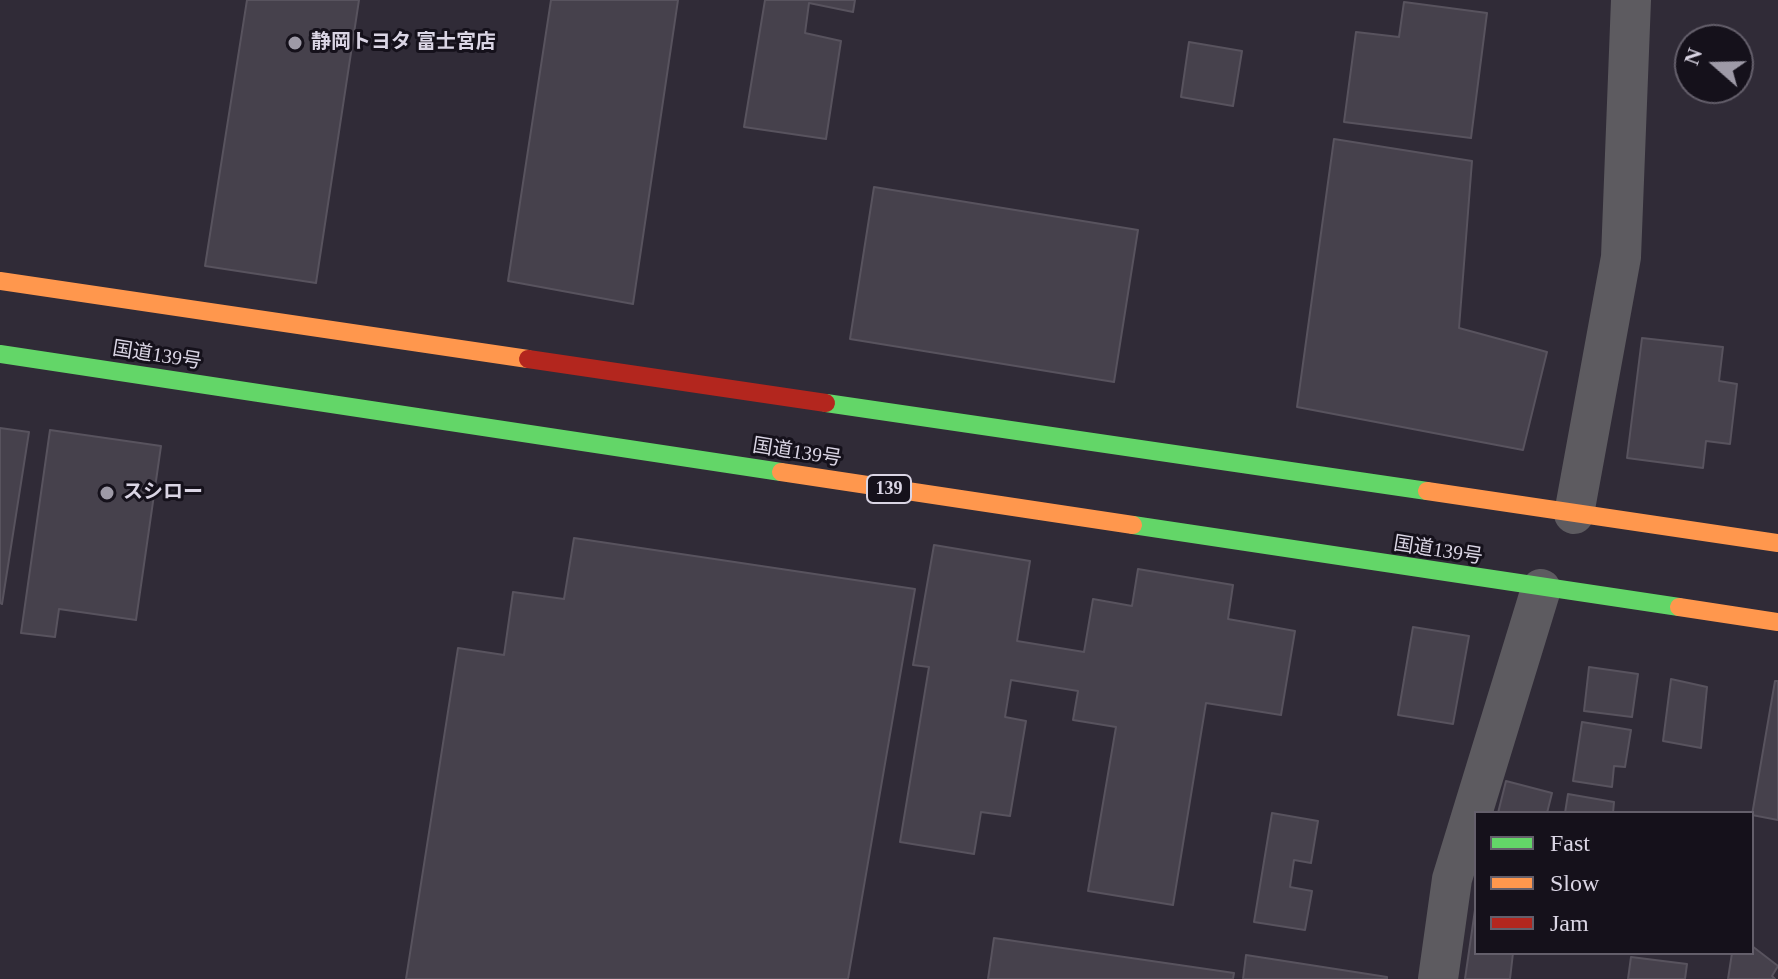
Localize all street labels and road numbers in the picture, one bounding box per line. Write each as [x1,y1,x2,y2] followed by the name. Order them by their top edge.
[111,337,203,375] street label: 国道139号
[751,434,843,472] street label: 国道139号
[867,475,911,503] road number: 139
[1392,532,1484,570] street label: 国道139号

